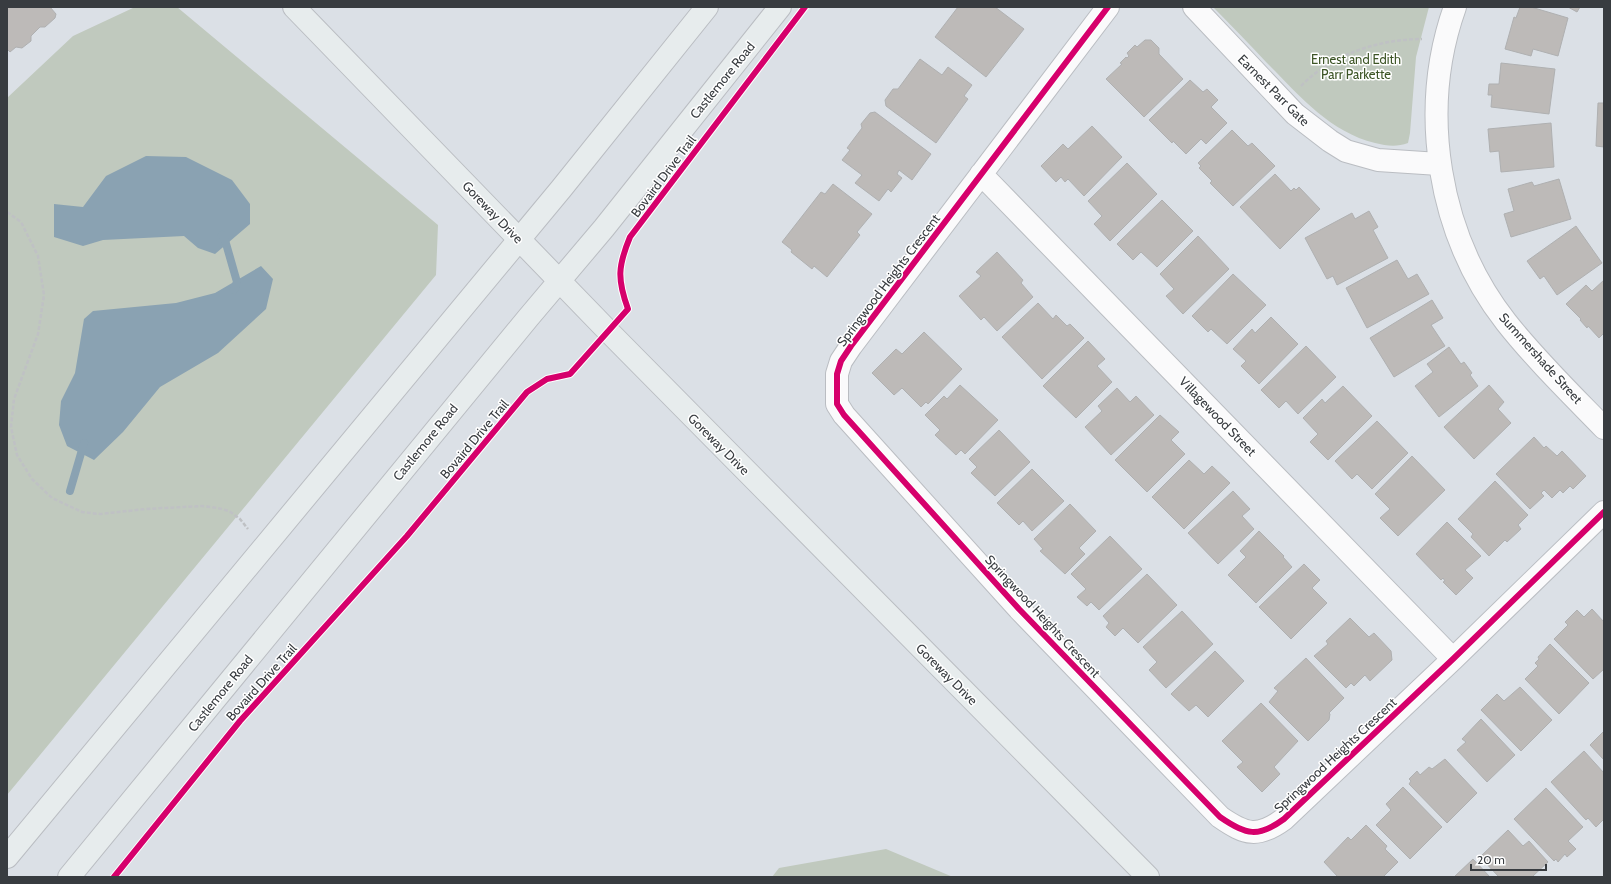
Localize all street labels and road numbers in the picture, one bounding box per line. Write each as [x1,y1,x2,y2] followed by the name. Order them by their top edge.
[686,38,758,122] street label: Castlemore Road
[1235,51,1313,129] street label: Earnest Parr Gate
[627,132,699,220] street label: Bovaird Drive Trail
[459,178,527,247] street label: Goreway Drive
[833,210,943,349] street label: Springwood Heights Crescent
[1496,309,1586,407] street label: Summershade Street
[1176,373,1260,459] street label: Villagewood Street
[436,396,512,482] street label: Bovaird Drive Trail
[389,400,461,484] street label: Castlemore Road
[685,410,753,478] street label: Goreway Drive
[982,551,1104,681] street label: Springwood Heights Crescent
[222,640,300,724] street label: Bovaird Drive Trail
[913,640,981,708] street label: Goreway Drive
[184,651,256,735] street label: Castlemore Road
[1270,694,1400,816] street label: Springwood Heights Crescent

